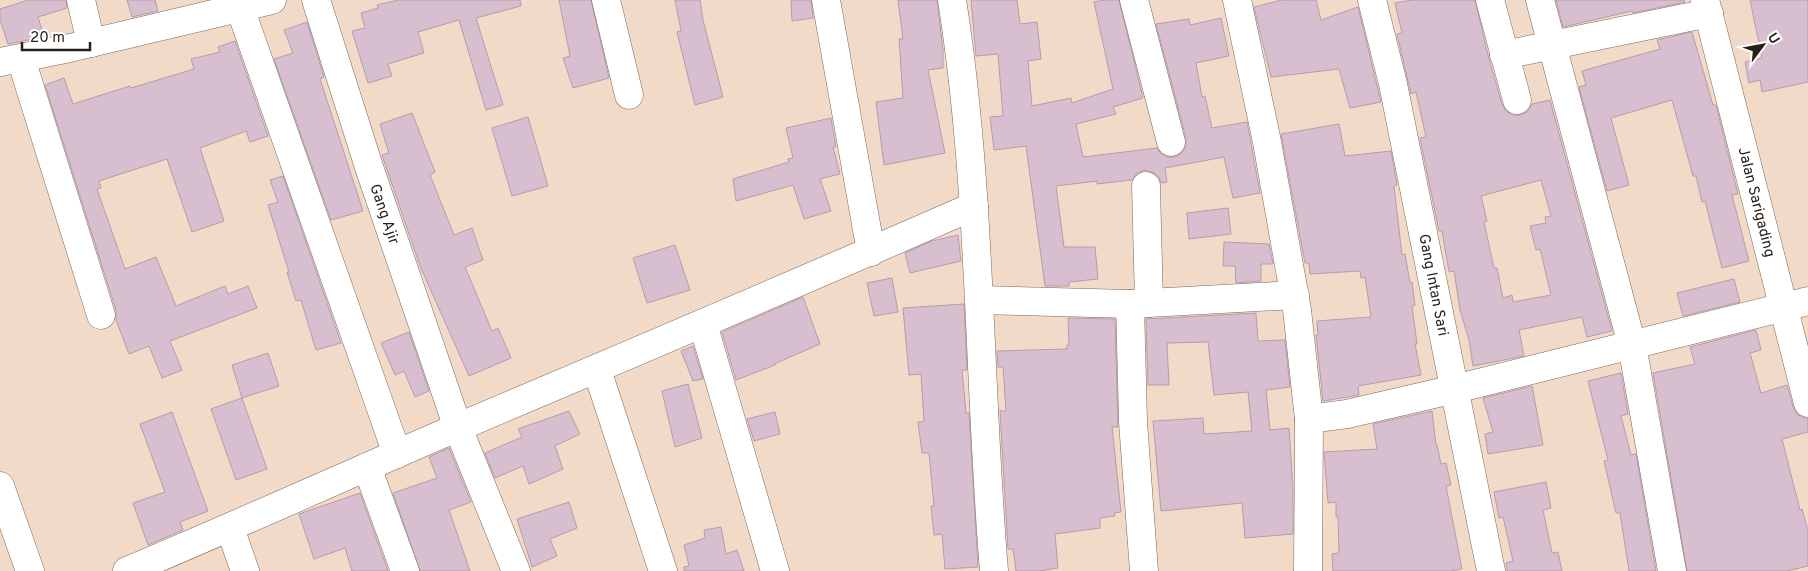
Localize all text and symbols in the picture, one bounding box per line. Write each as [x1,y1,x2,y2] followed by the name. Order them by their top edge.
[22,20,90,52] scale bar
[1738,20,1788,70] north arrow
[30,29,65,48] text: 20 m
[1763,30,1783,48] text: U
[1733,145,1778,259] street label: Jalan Sarigading
[364,182,403,247] street label: Gang Ajir
[1413,233,1452,338] street label: Gang Intan Sari

